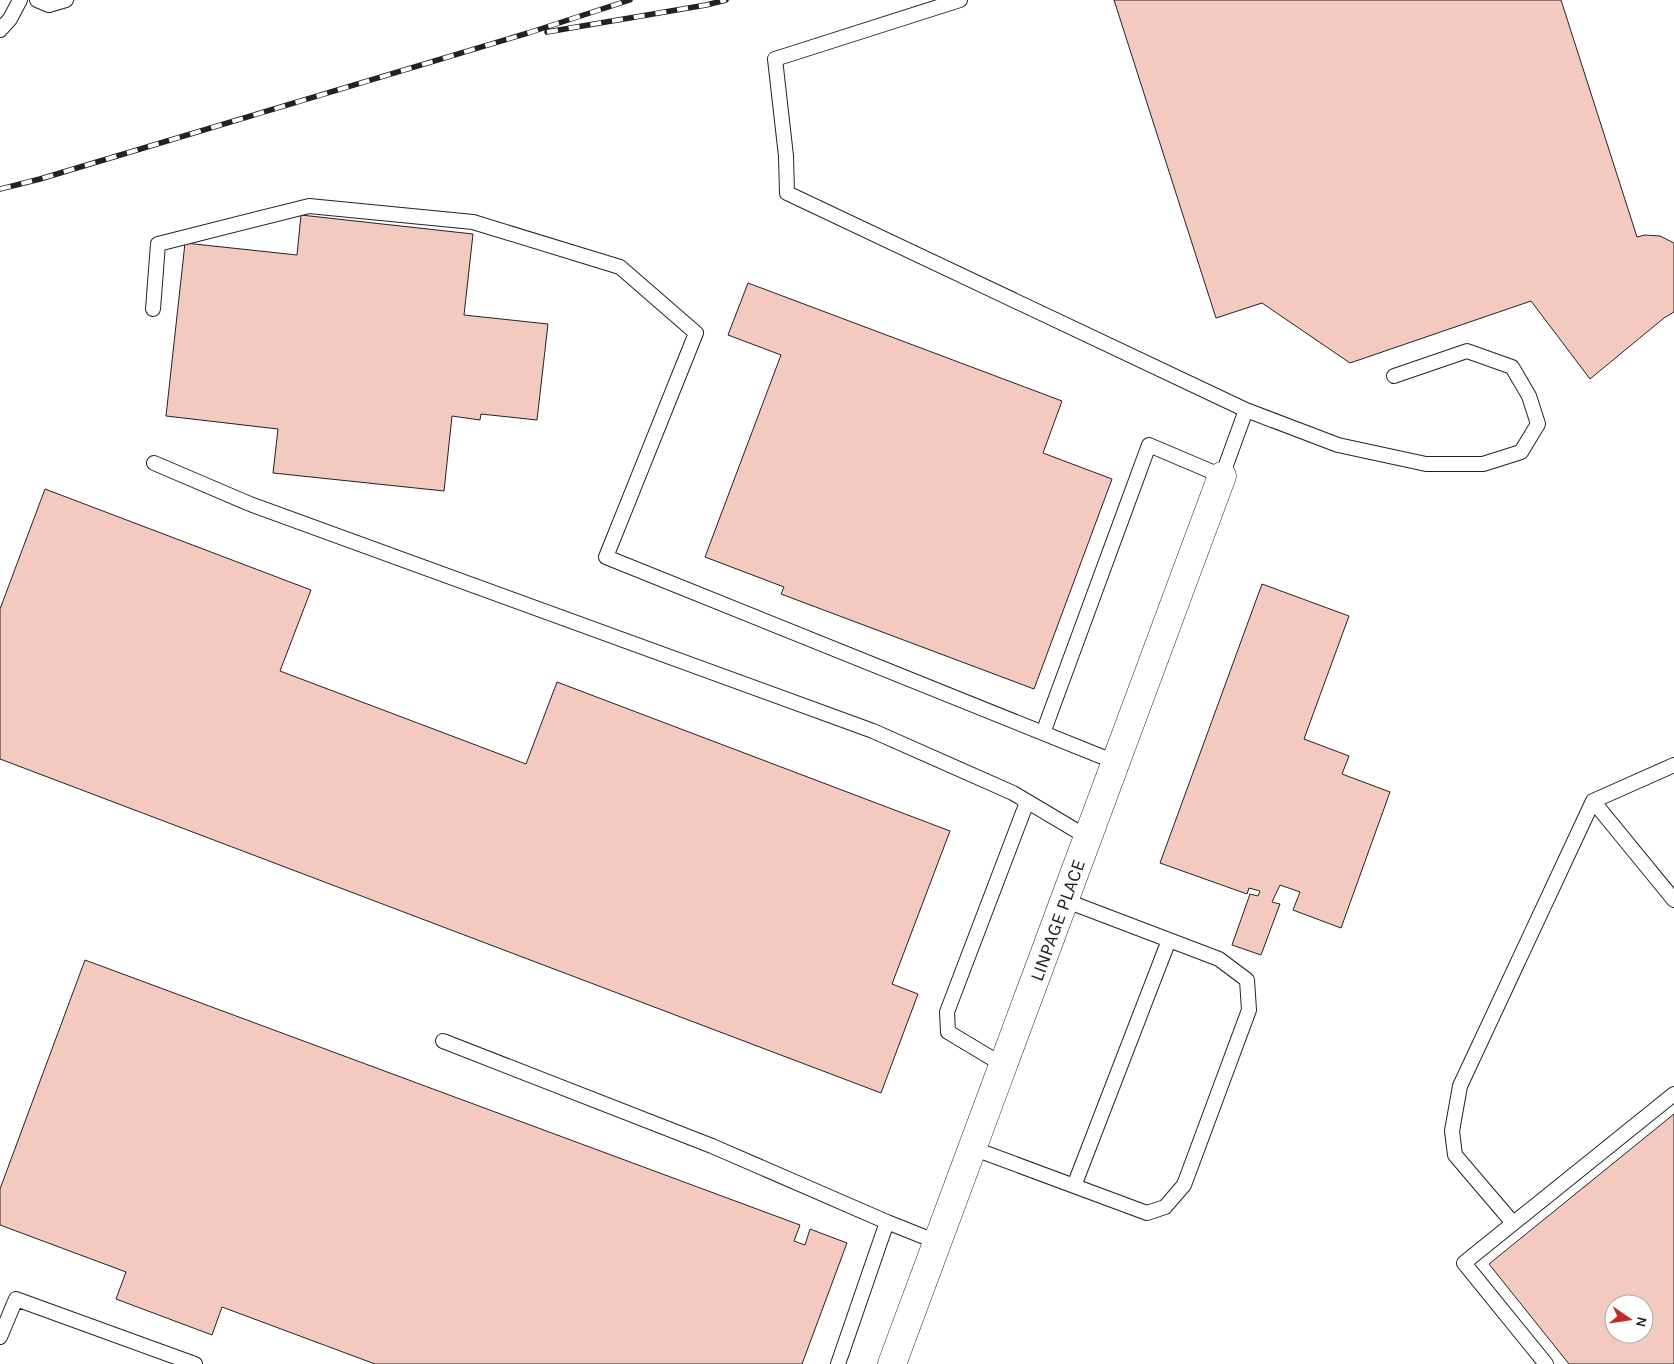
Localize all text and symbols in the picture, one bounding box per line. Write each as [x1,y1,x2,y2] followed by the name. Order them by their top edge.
[1026,856,1090,984] street label: LINPAGE PLACE
[1604,1294,1654,1344] north arrow
[1632,1315,1651,1329] text: N

